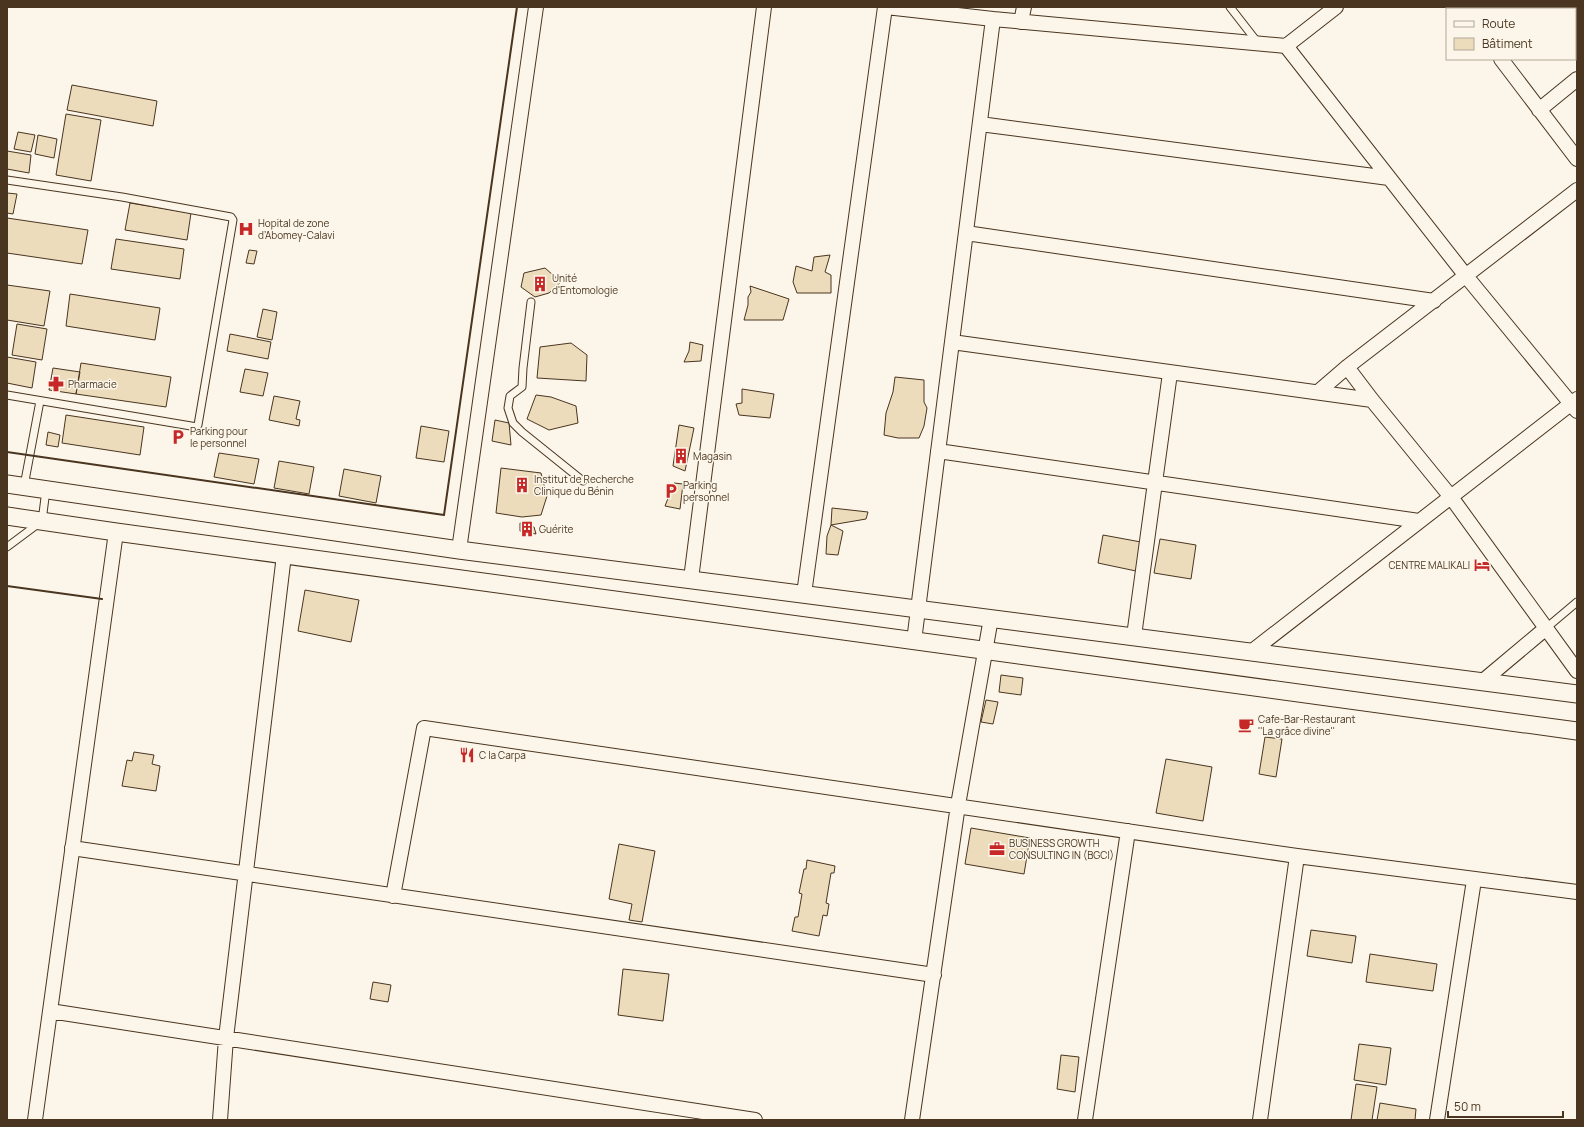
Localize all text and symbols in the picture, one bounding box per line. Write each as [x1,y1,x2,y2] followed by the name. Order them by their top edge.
[1446,8,1576,60] legend
[1482,15,1515,32] text: Route
[1482,35,1533,52] text: Bâtiment
[258,216,335,242] place label: Hopital de zone d’Abomey-Calavi
[237,220,255,238] hospital icon: Hopital de zone d’Abomey-Calavi
[552,271,618,297] place label: Unité d'Entomologie
[531,275,549,293] building icon: Unité d'Entomologie
[47,375,65,393] pharmacy icon: Pharmacie
[68,377,117,391] place label: Pharmacie
[190,424,248,450] place label: Parking pour le personnel
[169,428,187,446] parking icon: Parking pour le personnel
[672,447,690,465] building icon: Magasin
[693,449,732,463] place label: Magasin
[534,472,634,498] place label: Institut de Recherche Clinique du Bénin
[513,476,531,494] building icon: Institut de Recherche Clinique du Bénin
[683,478,729,504] place label: Parking personnel
[662,482,680,500] parking icon: Parking personnel
[518,520,536,538] building icon: Guérite
[539,522,574,536] place label: Guérite
[1473,556,1491,574] hotel icon: CENTRE MALIKALI
[1388,558,1470,572] place label: CENTRE MALIKALI
[1258,712,1355,738] place label: Cafe-Bar-Restaurant ''La grâce divine''
[1237,716,1255,734] cafe icon: Cafe-Bar-Restaurant ''La grâce divine''
[458,746,476,764] restaurant icon: C la Carpa
[479,748,526,762] place label: C la Carpa
[1009,836,1114,862] place label: BUSINESS GROWTH CONSULTING IN (BGCI)
[988,840,1006,858] office icon: BUSINESS GROWTH CONSULTING IN (BGCI)
[1448,1093,1563,1119] scale bar
[1454,1098,1481,1115] text: 50 m

